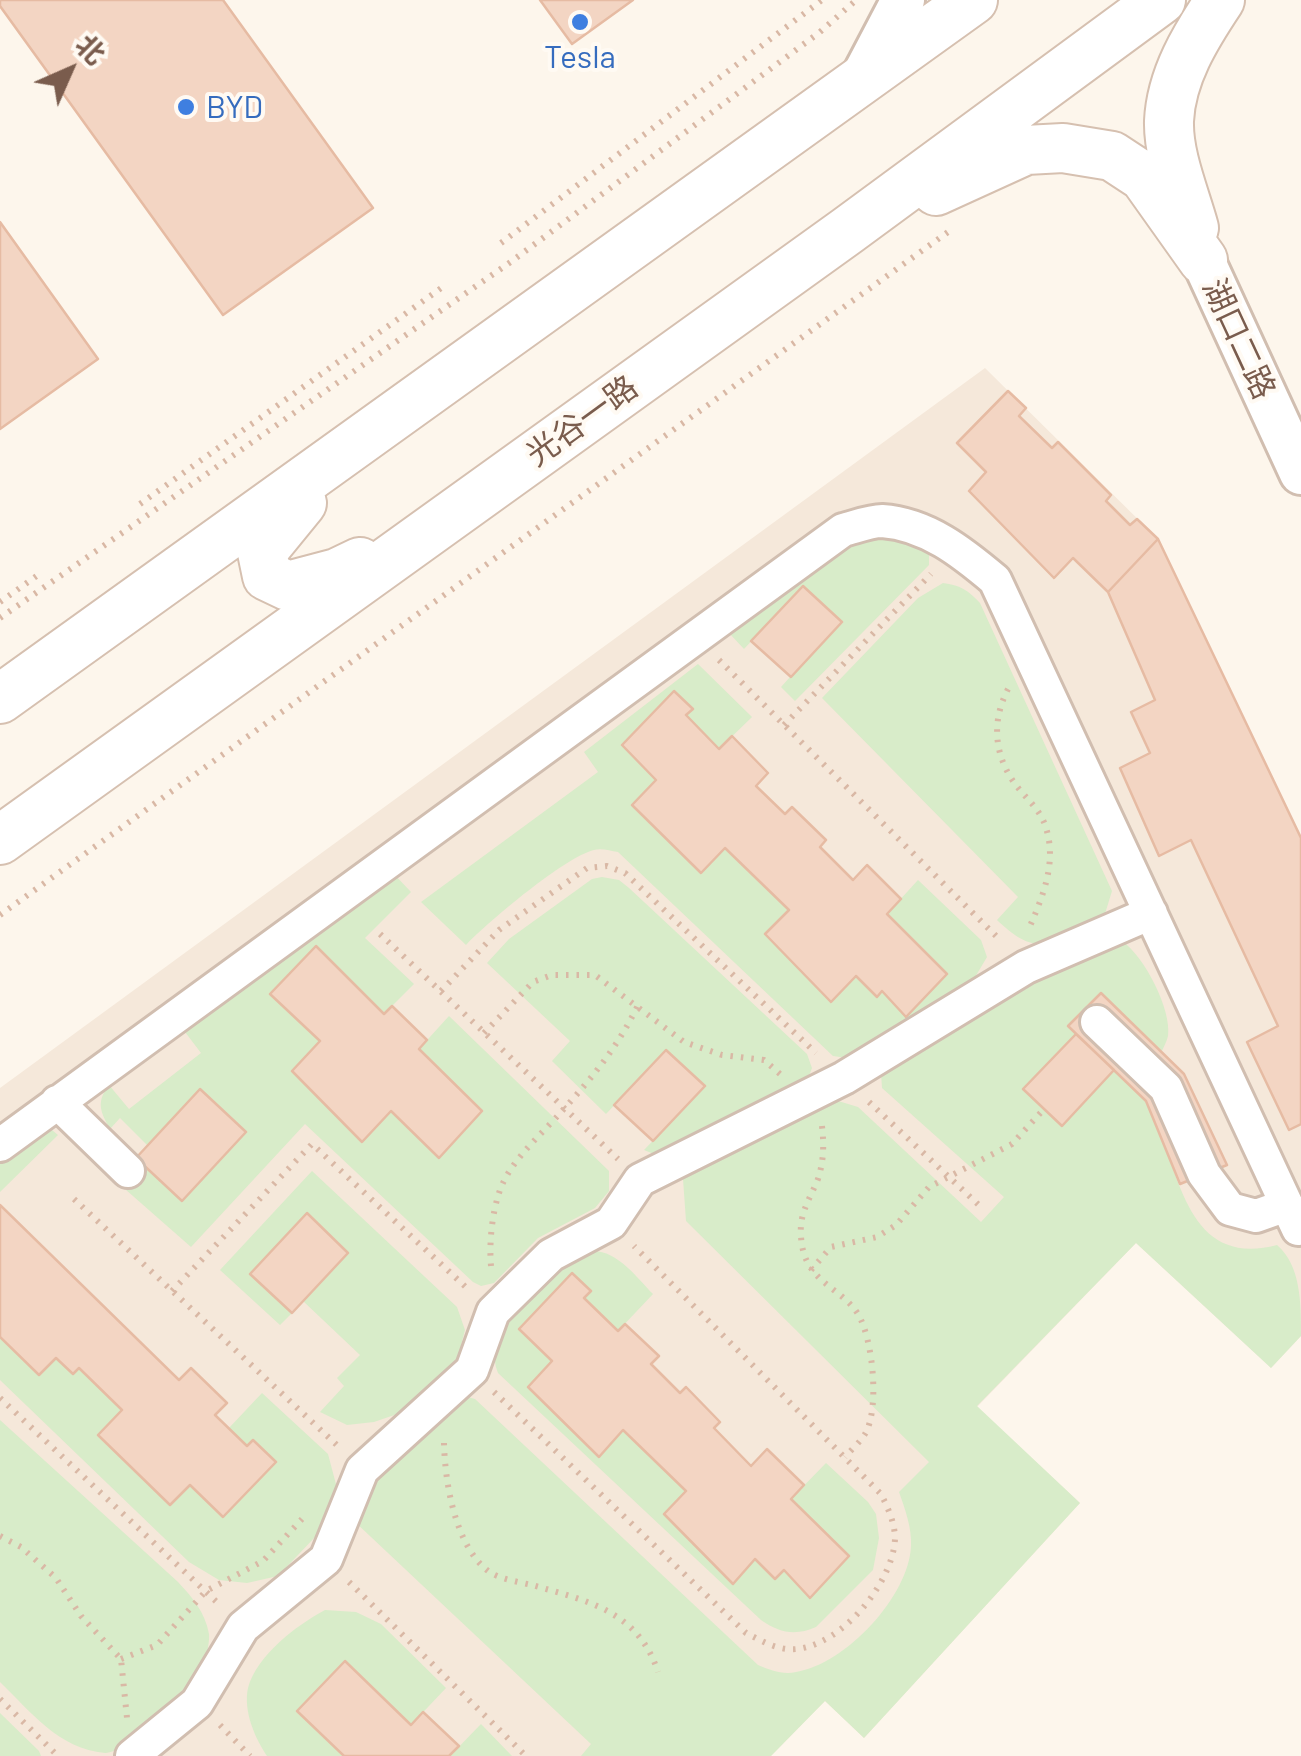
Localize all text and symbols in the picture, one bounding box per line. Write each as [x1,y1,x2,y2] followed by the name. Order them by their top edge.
[569,11,591,33] marker: Tesla
[20,20,120,120] north arrow
[69,27,113,71] text: 北
[544,38,616,76] place label: Tesla
[206,88,263,126] place label: BYD
[175,96,197,118] marker: BYD
[1195,273,1283,405] street label: 湖口二路
[519,368,645,474] street label: 光谷一路

